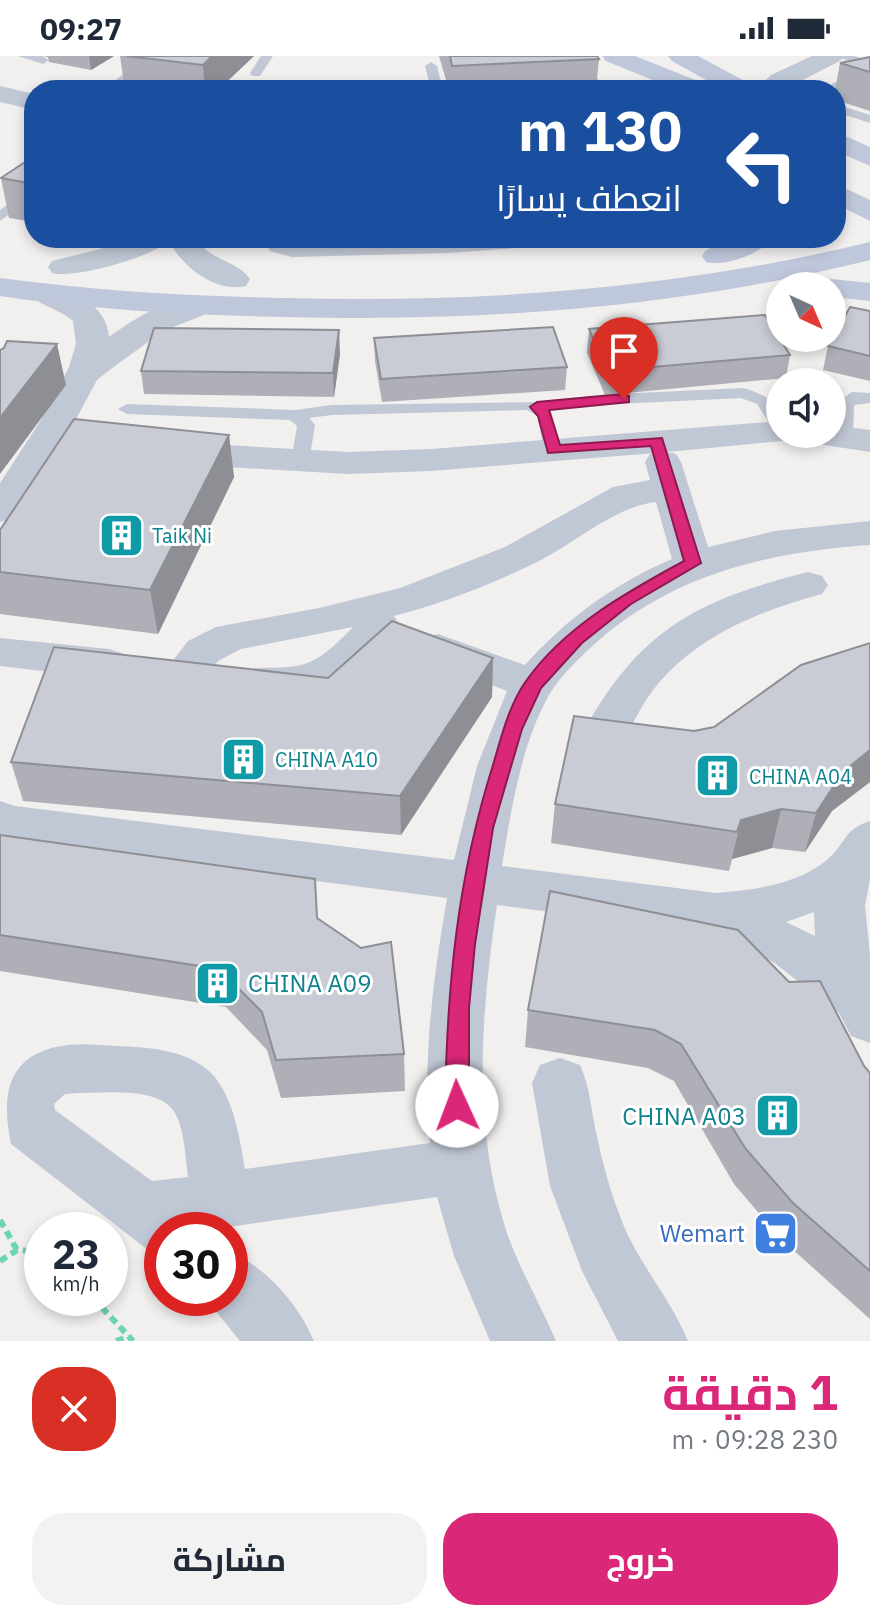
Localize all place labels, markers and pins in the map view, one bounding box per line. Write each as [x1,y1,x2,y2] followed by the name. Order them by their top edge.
[590,317,658,399] pin
[97,511,145,559] building icon: Taik Ni
[152,522,212,549] place label: Taik Ni
[220,735,268,783] building icon: CHINA A10
[275,746,378,773] place label: CHINA A10
[694,752,742,800] building icon: CHINA A04
[749,763,852,790] place label: CHINA A04
[193,959,241,1007] building icon: CHINA A09
[248,967,372,999] place label: CHINA A09
[753,1092,801,1140] building icon: CHINA A03
[622,1100,746,1132] place label: CHINA A03
[752,1209,800,1257] supermarket icon: Wemart
[660,1217,745,1249] place label: Wemart

